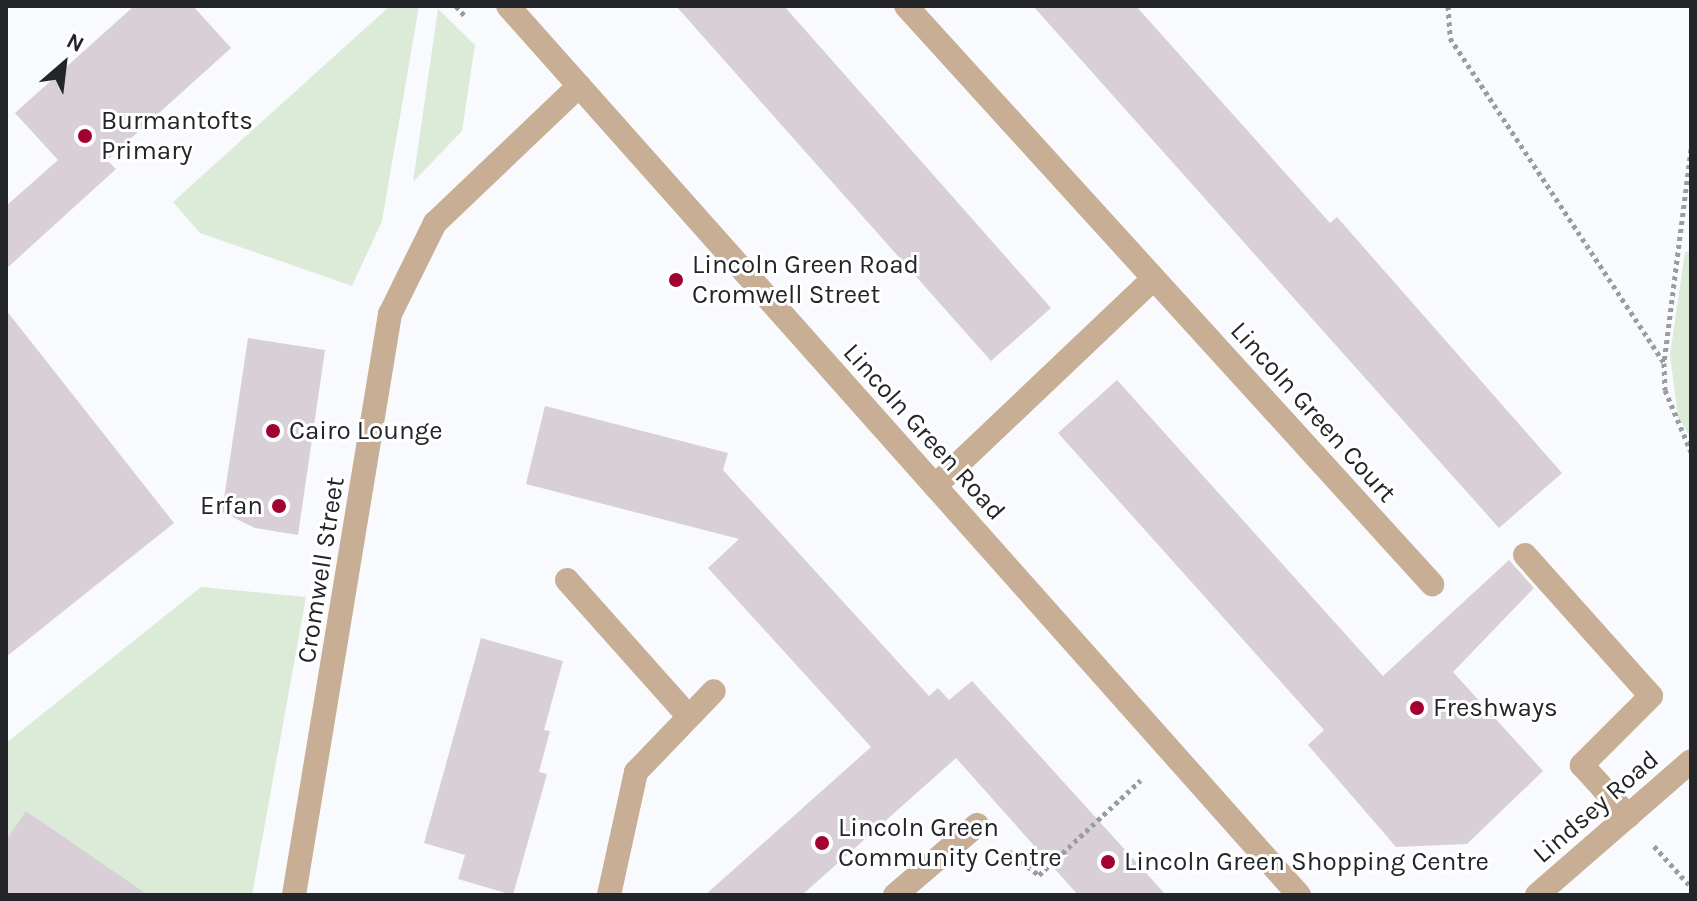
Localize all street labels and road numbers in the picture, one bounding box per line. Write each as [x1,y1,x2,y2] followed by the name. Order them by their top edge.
[1224,315,1402,509] street label: Lincoln Green Court
[836,337,1012,527] street label: Lincoln Green Road
[291,475,351,665] street label: Cromwell Street
[1527,744,1665,870] street label: Lindsey Road

